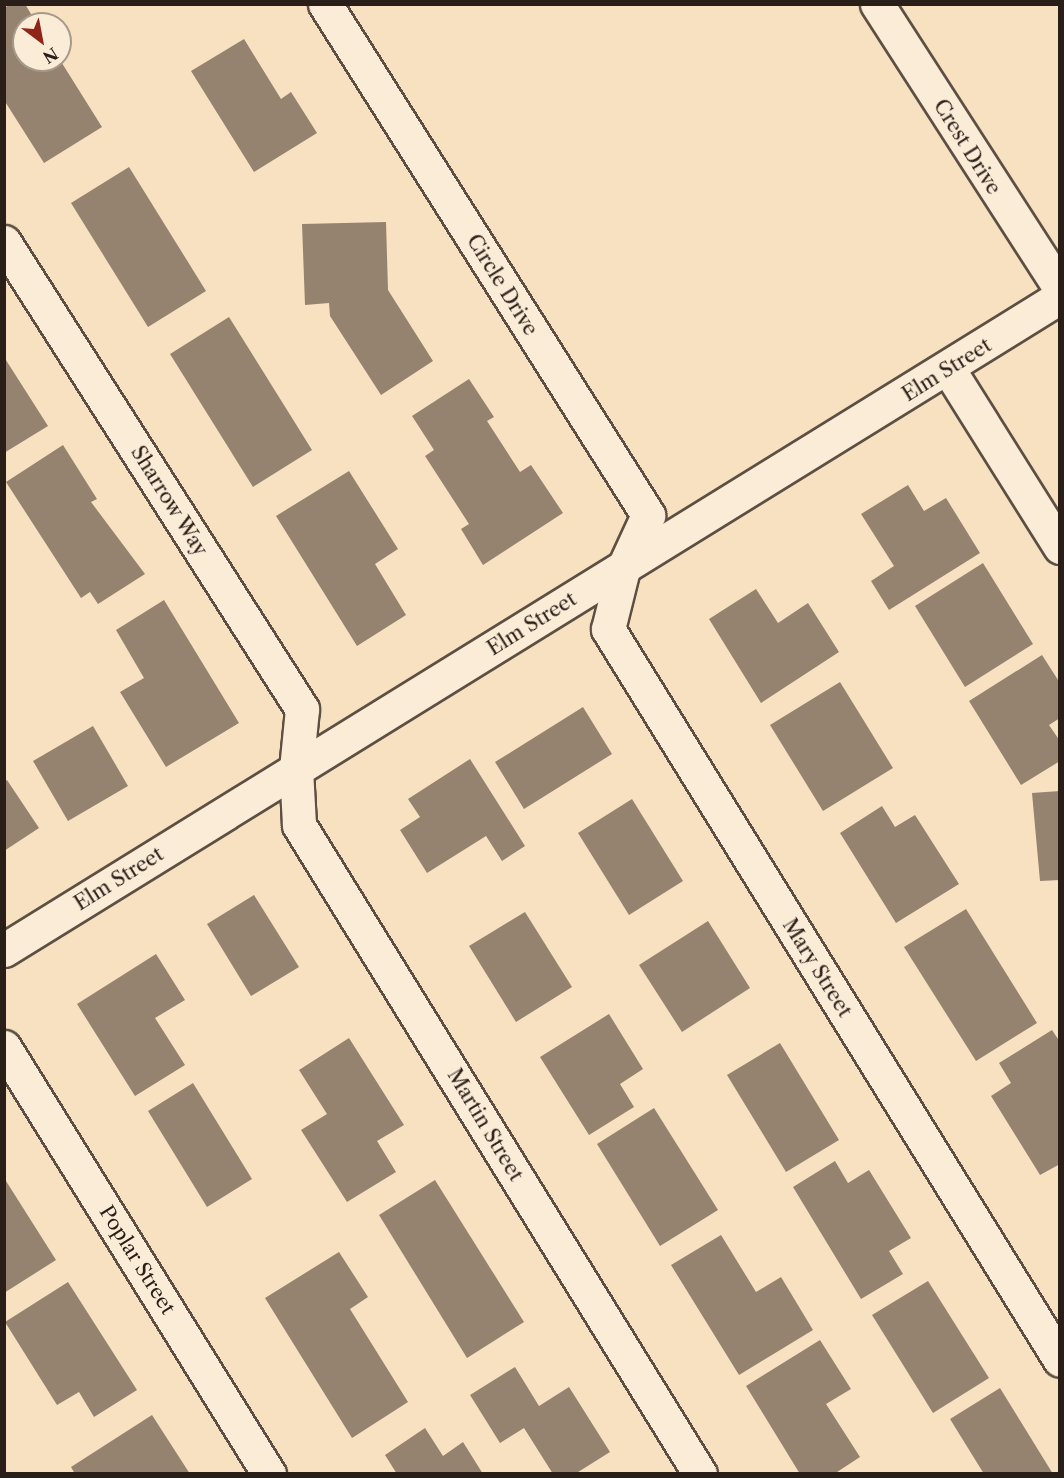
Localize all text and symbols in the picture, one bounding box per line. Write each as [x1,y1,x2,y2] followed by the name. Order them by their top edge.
[12,12,72,72] north arrow
[39,43,62,68] text: N
[928,95,1006,199] street label: Crest Drive
[461,230,543,340] street label: Circle Drive
[898,333,996,407] street label: Elm Street
[125,441,213,561] street label: Sharrow Way
[483,587,581,661] street label: Elm Street
[70,842,168,916] street label: Elm Street
[777,914,857,1022] street label: Mary Street
[442,1065,528,1185] street label: Martin Street
[94,1201,180,1319] street label: Poplar Street

